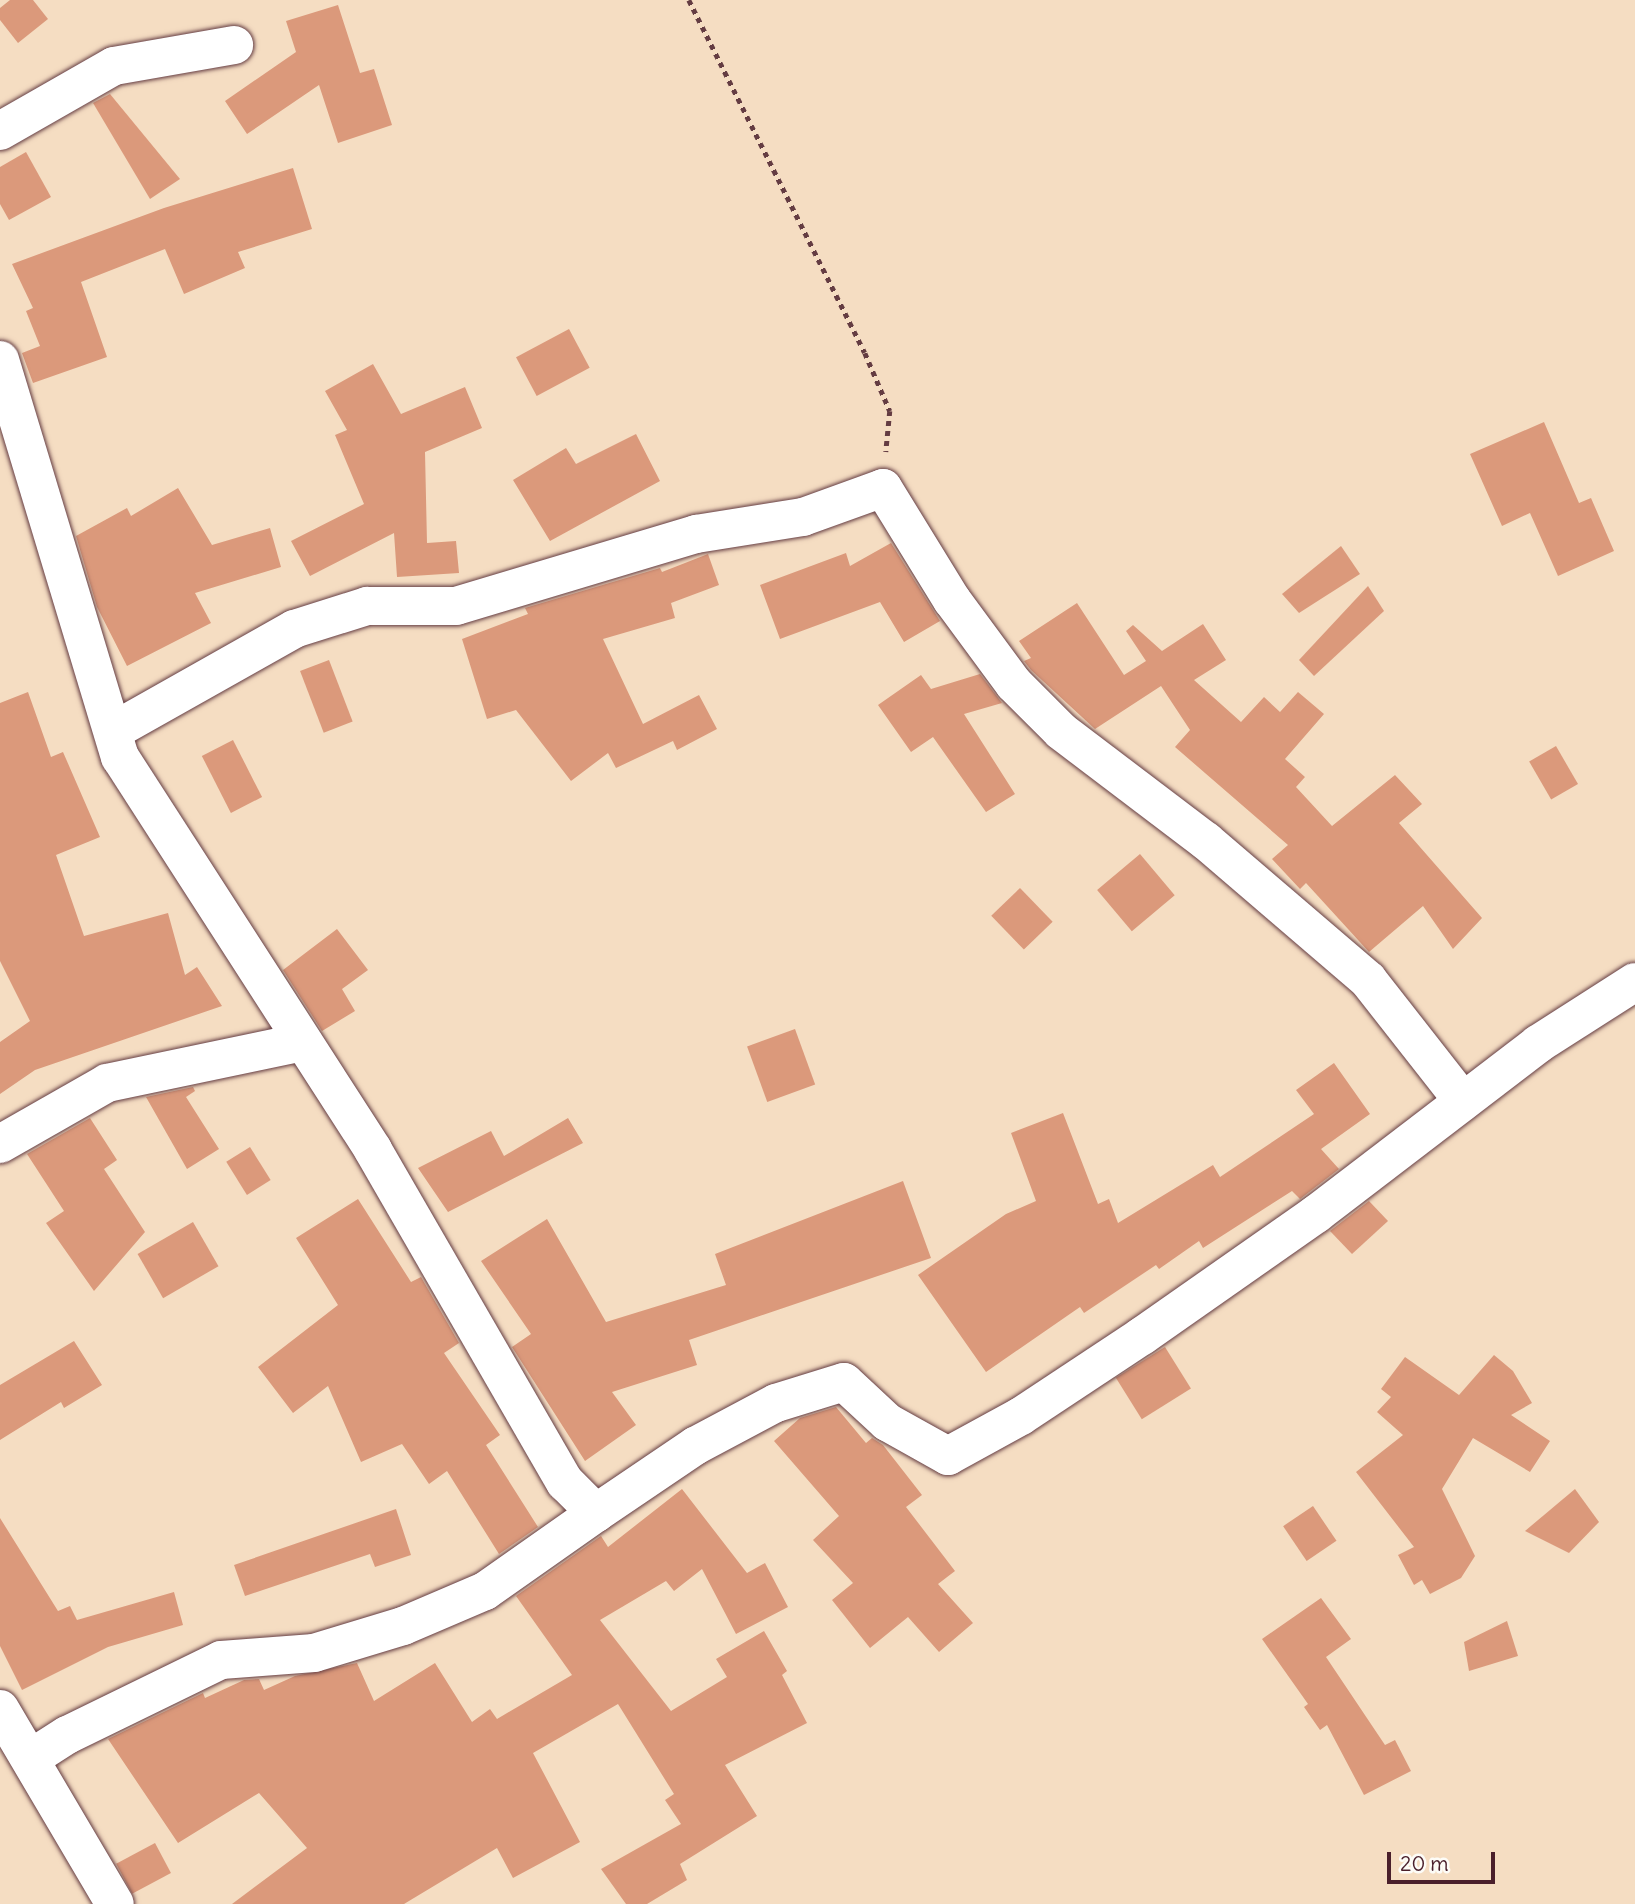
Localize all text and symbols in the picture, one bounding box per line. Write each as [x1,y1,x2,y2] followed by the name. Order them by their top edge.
[1390,1838,1498,1882] scale bar
[1400,1850,1449,1877] text: 20 m

